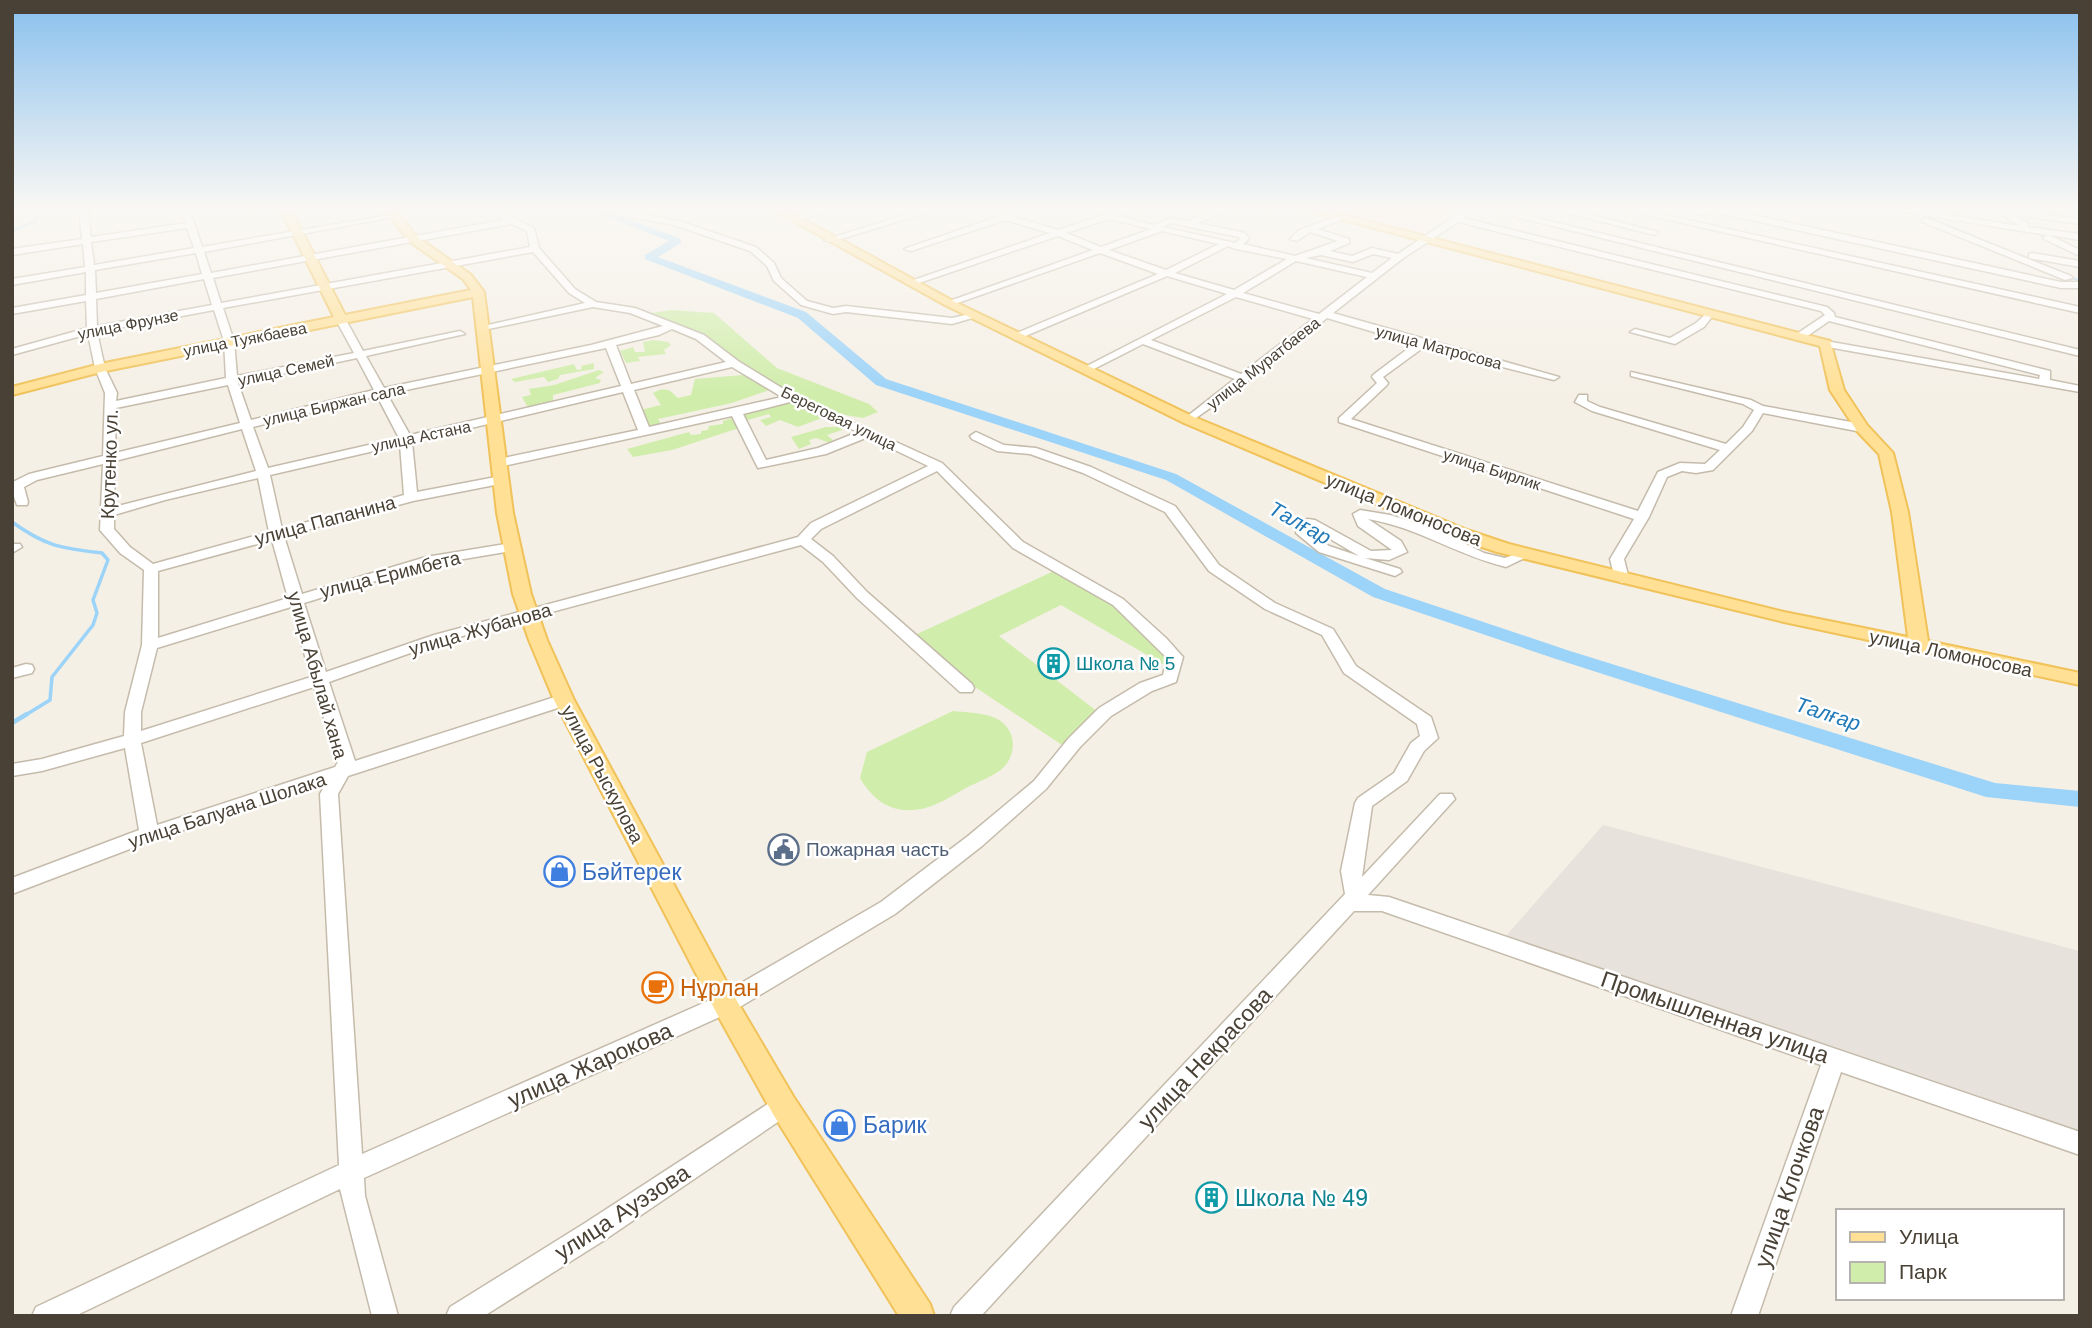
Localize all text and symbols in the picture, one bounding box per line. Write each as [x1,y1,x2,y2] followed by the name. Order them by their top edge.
[76,306,180,343] street label: улица Фрунзе
[1204,314,1323,413] street label: улица Муратбаева
[182,319,308,360] street label: улица Туякбаева
[1374,322,1504,373] street label: улица Матросова
[237,352,336,389] street label: улица Семей
[262,380,407,429] street label: улица Биржан сала
[778,383,899,454] street label: Береговая улица
[97,409,122,519] street label: Крутенко ул.
[370,418,472,455] street label: улица Астана
[1441,446,1544,494] street label: улица Бирлик
[1323,469,1485,550] street label: улица Ломоносова
[252,491,398,549] street label: улица Папанина
[1265,496,1335,549] water label: Талғар
[318,547,463,602] street label: улица Еримбета
[284,589,352,762] street label: улица Абылай хана
[407,599,554,660] street label: улица Жубанова
[1868,626,2035,681] street label: улица Ломоносова
[1036,646,1070,680] building icon: Школа № 5
[1076,653,1175,674] place label: Школа № 5
[1793,692,1864,735] water label: Талғар
[557,702,648,847] street label: улица Рыскулова
[126,768,329,852] street label: улица Балуана Шолака
[766,832,800,866] public building icon: Пожарная часть
[806,839,949,860] place label: Пожарная часть
[542,855,576,889] shop icon: Бәйтерек
[582,859,682,885] place label: Бәйтерек
[1598,966,1833,1068] street label: Промышленная улица
[640,971,674,1005] cafe icon: Нұрлан
[680,975,759,1001] place label: Нұрлан
[1133,982,1277,1134] street label: улица Некрасова
[504,1017,676,1113] street label: улица Жарокова
[1749,1103,1829,1271] street label: улица Клочкова
[823,1108,857,1142] shop icon: Барик
[863,1112,928,1138] place label: Барик
[550,1159,694,1265] street label: улица Ауэзова
[1195,1181,1229,1215] building icon: Школа № 49
[1235,1185,1368,1211] place label: Школа № 49
[1836,1209,2064,1300] legend
[1899,1225,1959,1248] text: Улица
[1899,1260,1947,1283] text: Парк

